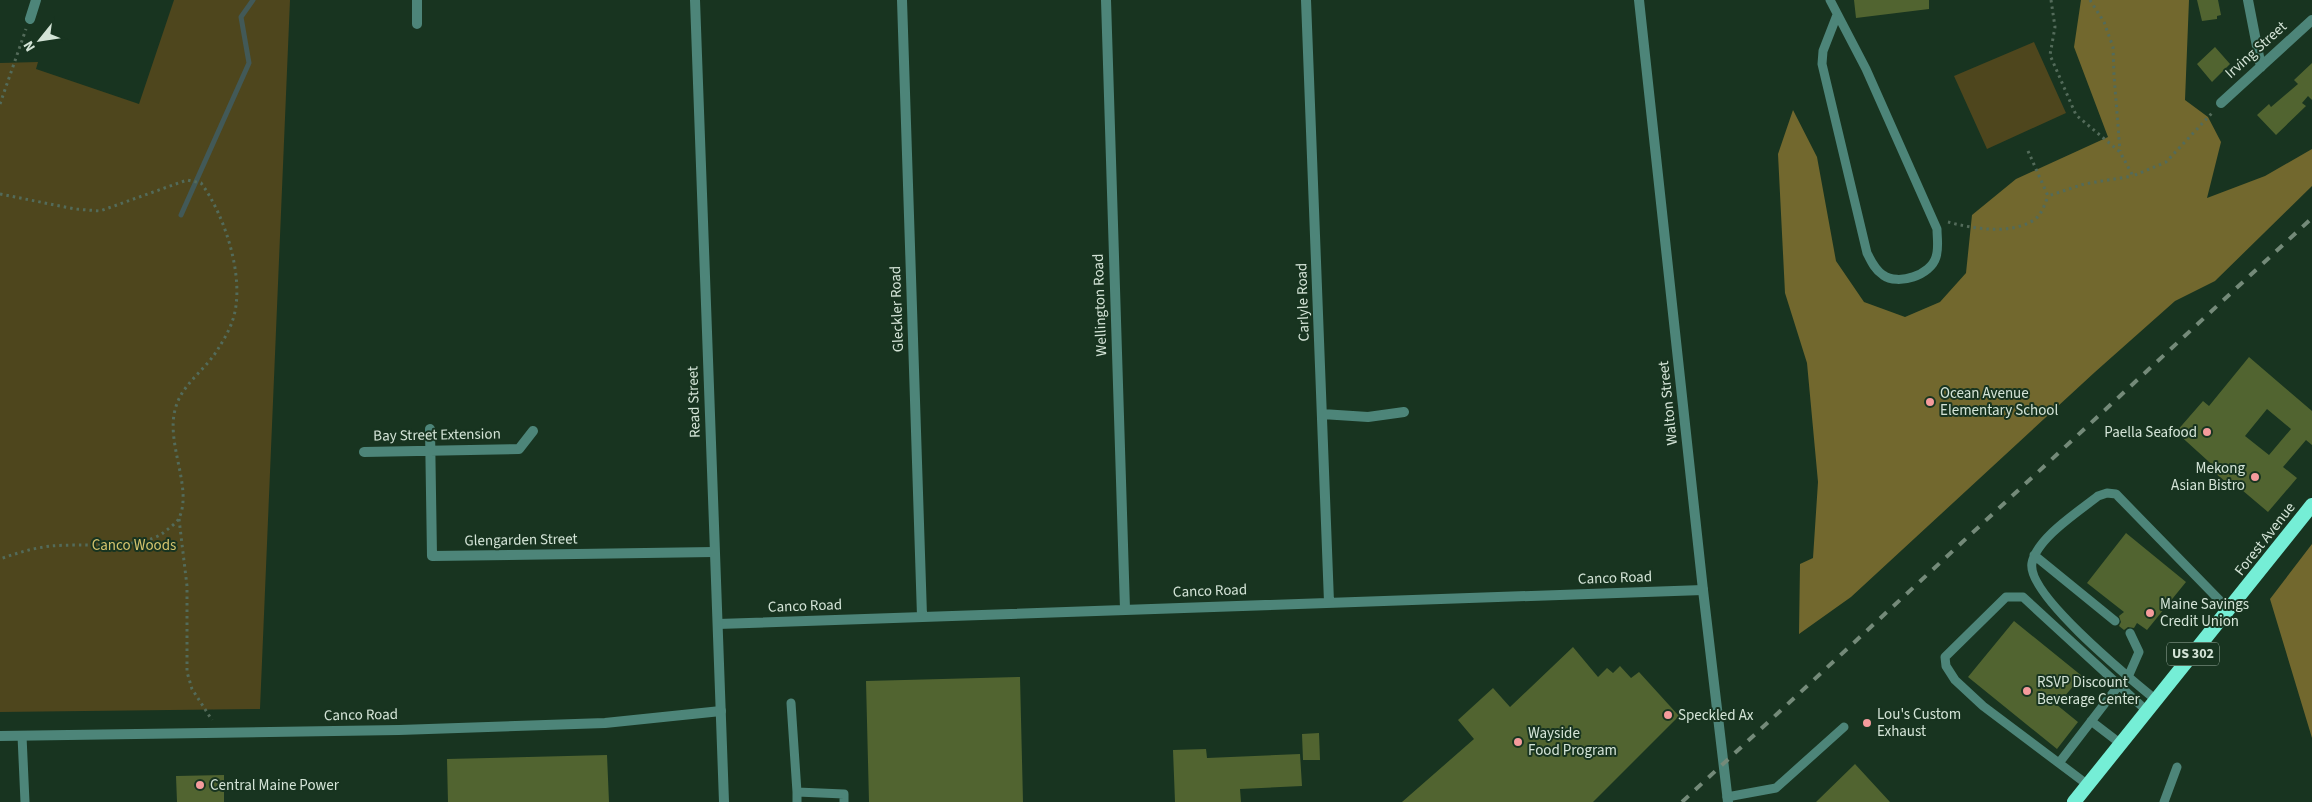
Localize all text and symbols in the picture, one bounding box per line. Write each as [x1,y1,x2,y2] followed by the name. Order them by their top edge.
[15,15,65,65] north arrow
[2221,17,2291,83] street label: Irving Street
[19,37,41,55] text: N
[1088,253,1112,357] street label: Wellington Road
[1291,262,1315,342] street label: Carlyle Road
[885,265,909,353] street label: Gleckler Road
[1653,360,1683,446] street label: Walton Street
[682,366,706,438] street label: Read Street
[1940,383,2058,421] place label: Ocean Avenue Elementary School
[1924,396,1936,408] marker: Ocean Avenue Elementary School
[2104,422,2197,443] place label: Paella Seafood
[373,423,501,447] street label: Bay Street Extension
[2201,426,2213,438] marker: Paella Seafood
[2171,458,2245,496] place label: Mekong Asian Bistro
[2249,471,2261,483] marker: Mekong Asian Bistro
[2230,498,2300,580] street label: Forest Avenue
[464,529,578,551] street label: Glengarden Street
[92,535,176,556] park label: Canco Woods
[1578,566,1652,590] street label: Canco Road
[1173,579,1247,603] street label: Canco Road
[768,594,842,618] street label: Canco Road
[2160,594,2249,632] place label: Maine Savings Credit Union
[2144,607,2156,619] marker: Maine Savings Credit Union
[2167,642,2219,666] road number: US 302
[2037,672,2140,710] place label: RSVP Discount Beverage Center
[2021,685,2033,697] marker: RSVP Discount Beverage Center
[324,704,398,726] street label: Canco Road
[1877,704,1961,742] place label: Lou's Custom Exhaust
[1678,705,1754,726] place label: Speckled Ax
[1662,709,1674,721] marker: Speckled Ax
[1861,717,1873,729] marker: Lou's Custom Exhaust
[1528,723,1617,761] place label: Wayside Food Program
[1512,736,1524,748] marker: Wayside Food Program
[210,775,340,796] place label: Central Maine Power
[194,779,206,791] marker: Central Maine Power

